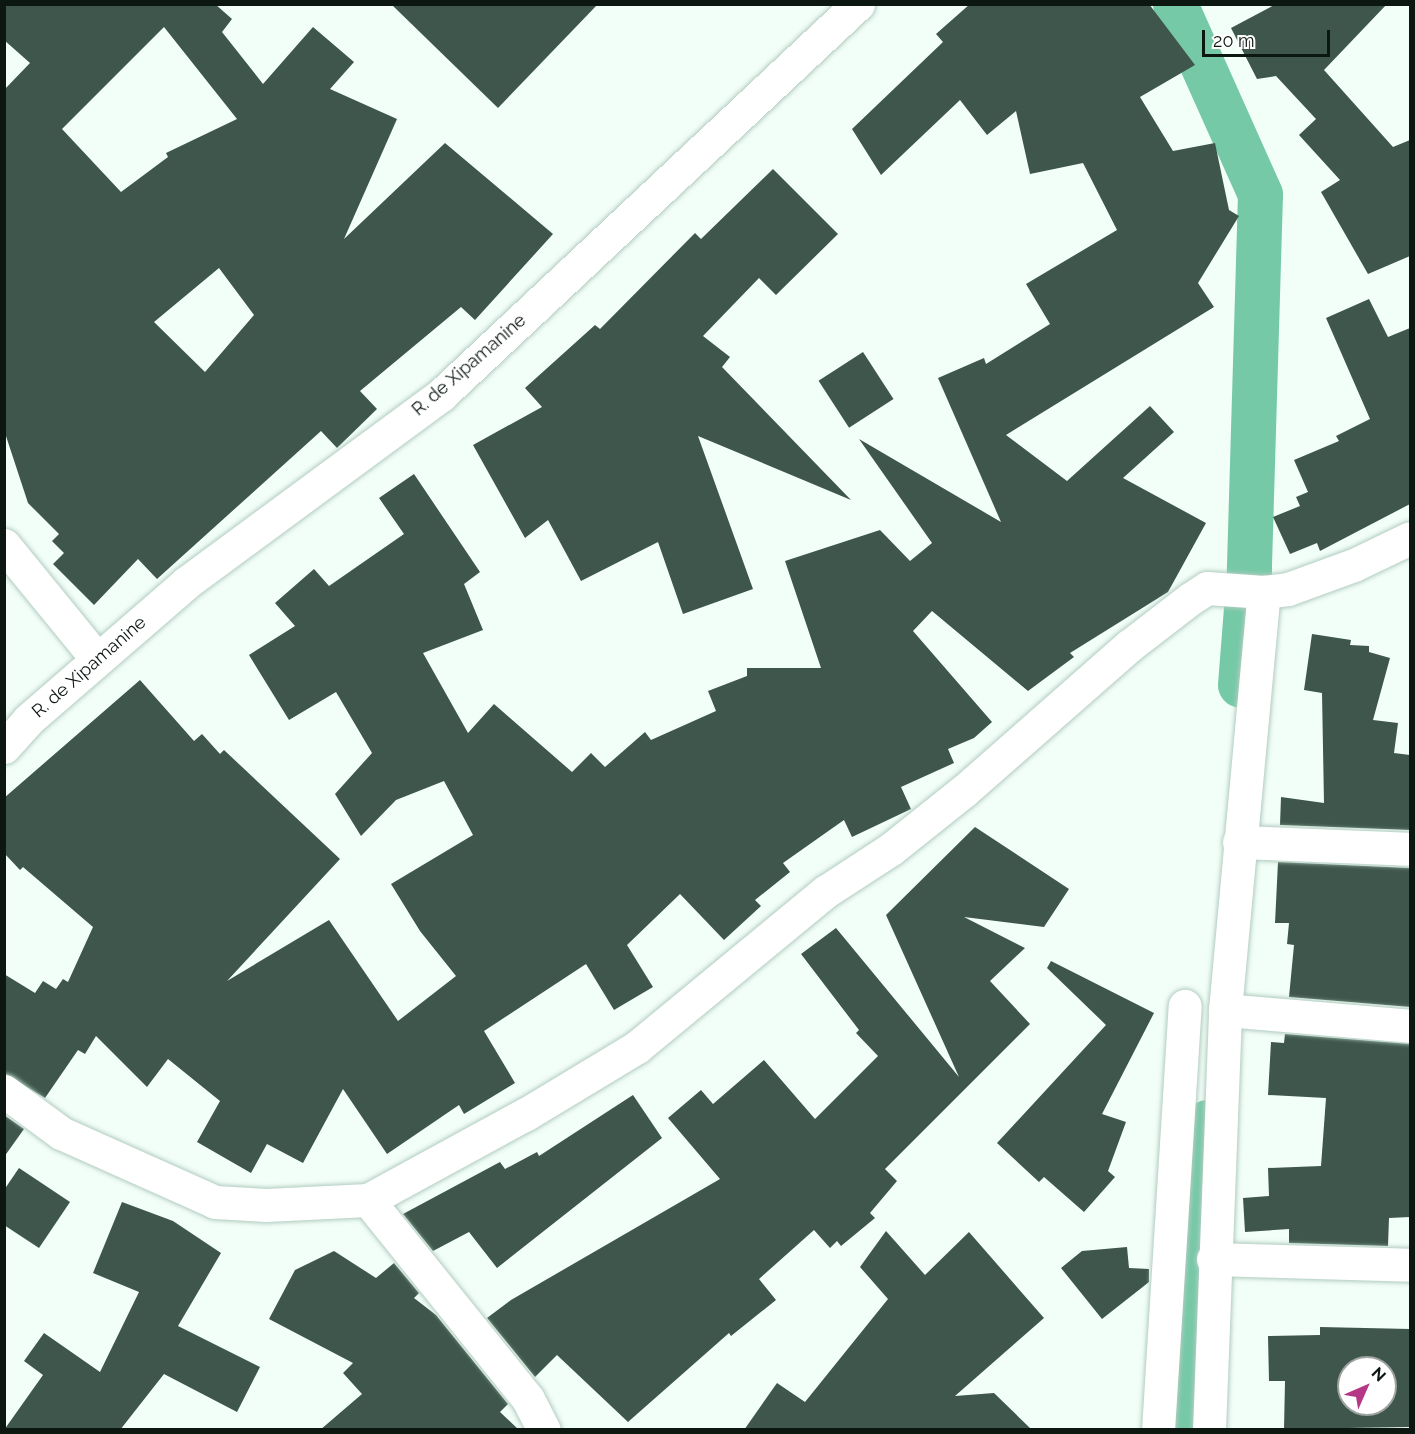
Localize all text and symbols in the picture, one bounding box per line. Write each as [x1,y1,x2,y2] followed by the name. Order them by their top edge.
[1205,18,1332,56] scale bar
[1213,30,1255,51] text: 20 m
[408,310,530,420] street label: R. de Xipamanine
[28,612,150,722] street label: R. de Xipamanine
[1337,1356,1397,1416] north arrow
[1368,1363,1390,1385] text: N

